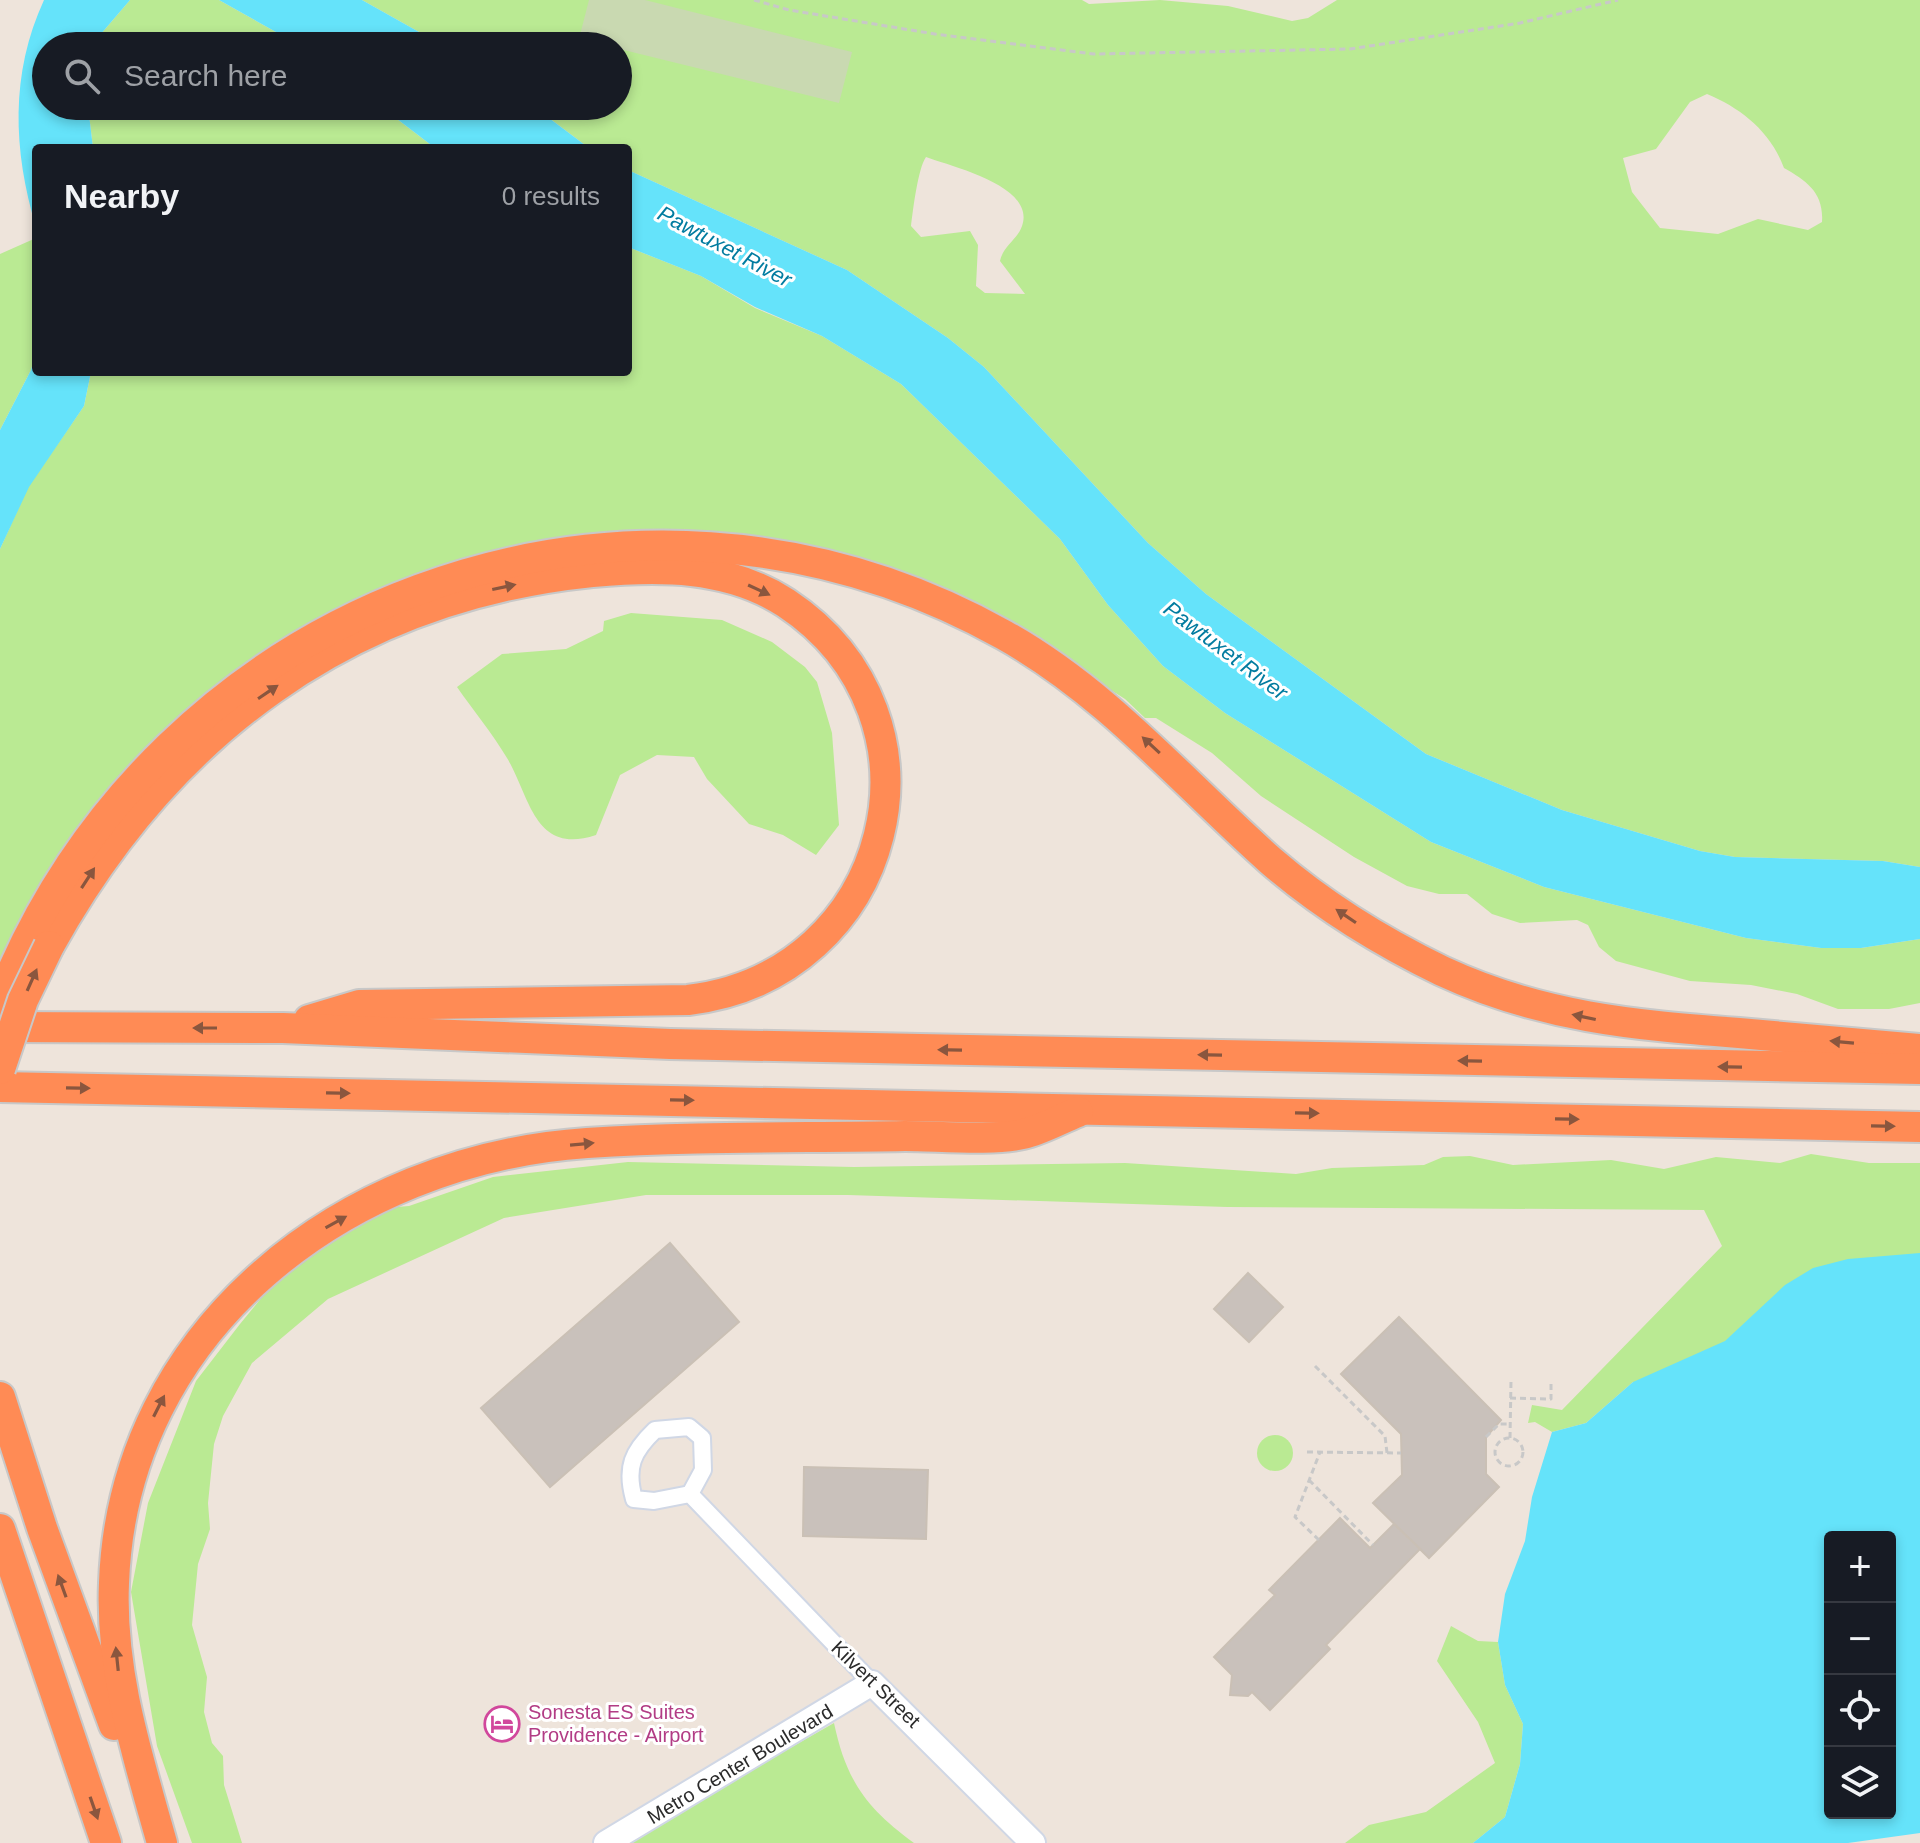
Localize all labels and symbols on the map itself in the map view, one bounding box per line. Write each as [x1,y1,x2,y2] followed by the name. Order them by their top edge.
[654,201,797,293] water label: Pawtuxet River
[491,580,516,593] one-way arrow
[747,583,771,597] one-way arrow
[1159,596,1294,706] water label: Pawtuxet River
[257,685,278,700] one-way arrow
[1142,736,1161,755] one-way arrow
[81,867,95,889] one-way arrow
[1335,909,1357,924] one-way arrow
[26,968,39,992] one-way arrow
[1571,1010,1596,1023] one-way arrow
[192,1022,217,1034] one-way arrow
[1829,1035,1854,1048] one-way arrow
[937,1044,962,1056] one-way arrow
[1197,1049,1222,1061] one-way arrow
[1457,1055,1482,1068] one-way arrow
[1717,1061,1742,1073] one-way arrow
[66,1082,91,1094] one-way arrow
[326,1087,351,1099] one-way arrow
[670,1093,695,1106] one-way arrow
[1295,1107,1320,1119] one-way arrow
[1555,1113,1580,1125] one-way arrow
[1871,1120,1896,1133] one-way arrow
[570,1137,595,1150] one-way arrow
[325,1215,347,1229] one-way arrow
[152,1394,165,1417] one-way arrow
[56,1574,68,1598] one-way arrow
[827,1636,925,1732] street label: Kilvert Street
[110,1646,123,1671] one-way arrow
[643,1700,837,1828] street label: Metro Center Boulevard
[528,1701,704,1746] place label: Sonesta ES Suites Providence - Airport
[483,1705,521,1743] hotel icon: Sonesta ES Suites Providence - Airport
[89,1796,101,1820] one-way arrow

